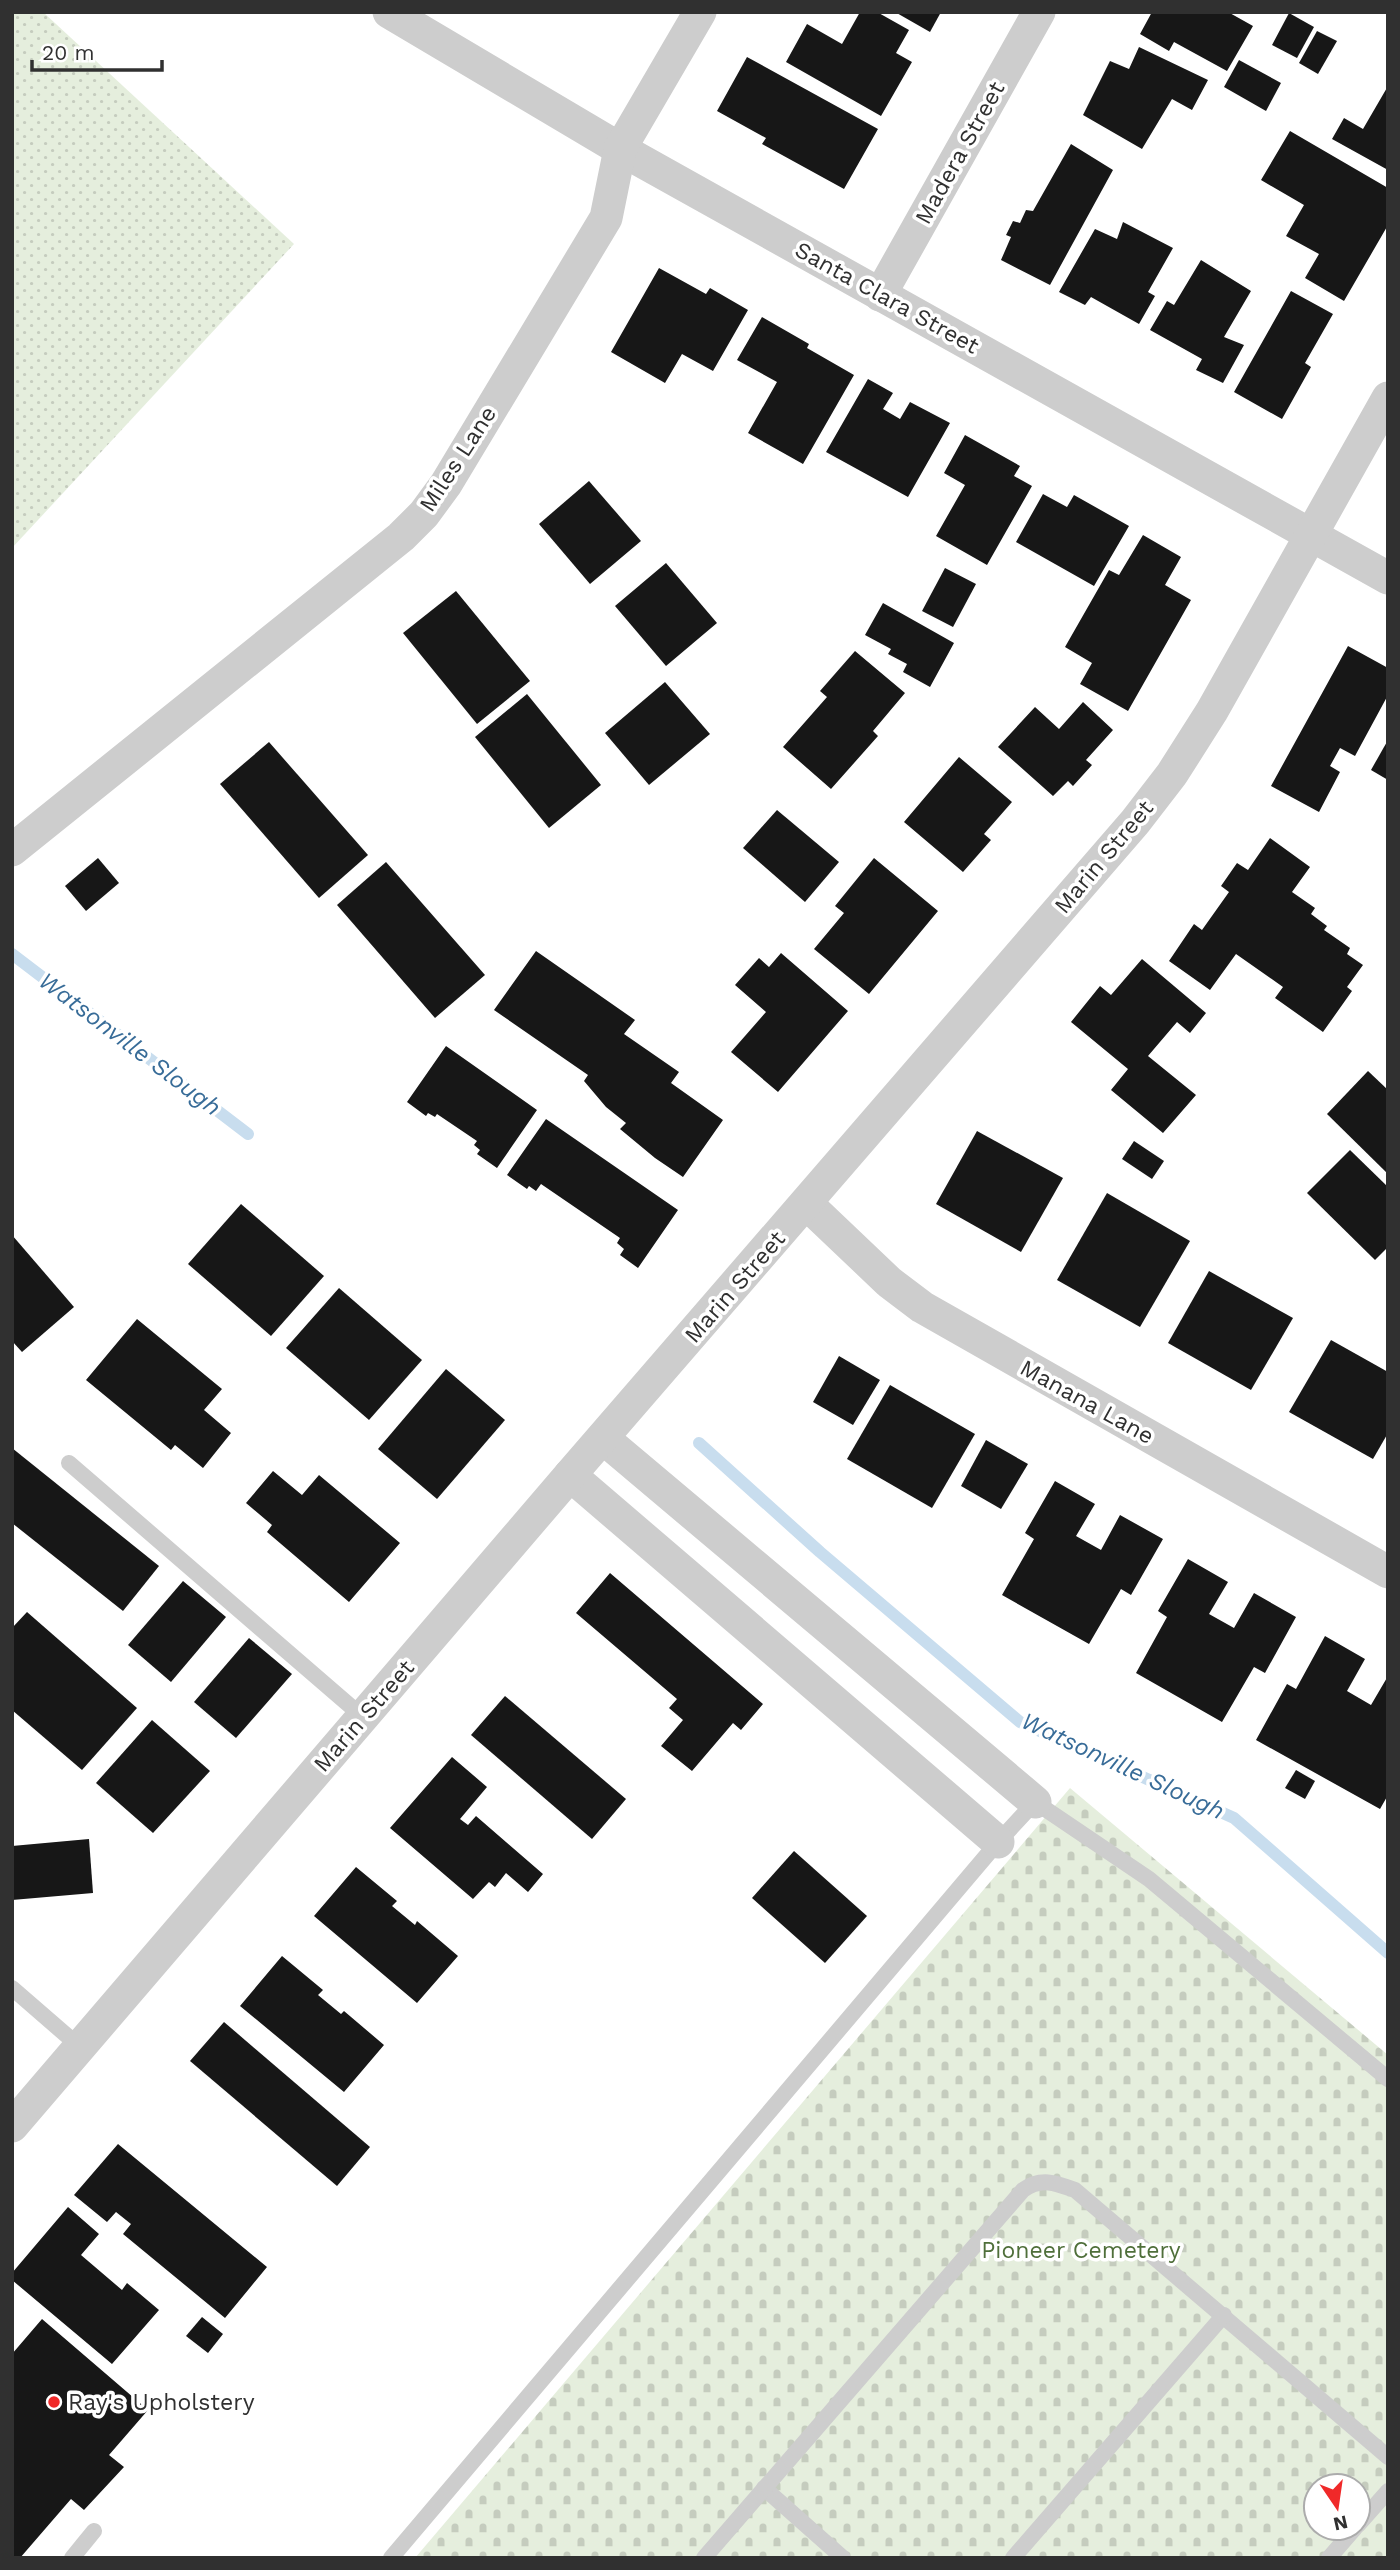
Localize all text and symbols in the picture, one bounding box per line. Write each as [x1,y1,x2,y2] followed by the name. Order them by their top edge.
[32,28,161,72] scale bar
[42,40,94,65] text: 20 m
[910,77,1010,229] street label: Madera Street
[790,236,984,360] street label: Santa Clara Street
[414,401,502,517] street label: Miles Lane
[1049,795,1159,919] street label: Marin Street
[33,966,227,1122] water label: Watsonville Slough
[679,1225,791,1348] street label: Marin Street
[1015,1354,1159,1450] street label: Manana Lane
[308,1654,420,1777] street label: Marin Street
[1017,1707,1229,1825] water label: Watsonville Slough
[981,2237,1181,2264] park label: Pioneer Cemetery
[68,2389,255,2416] place label: Ray's Upholstery
[46,2394,62,2410] marker: Ray's Upholstery
[1302,2472,1372,2542] north arrow
[1331,2510,1350,2536] text: N

